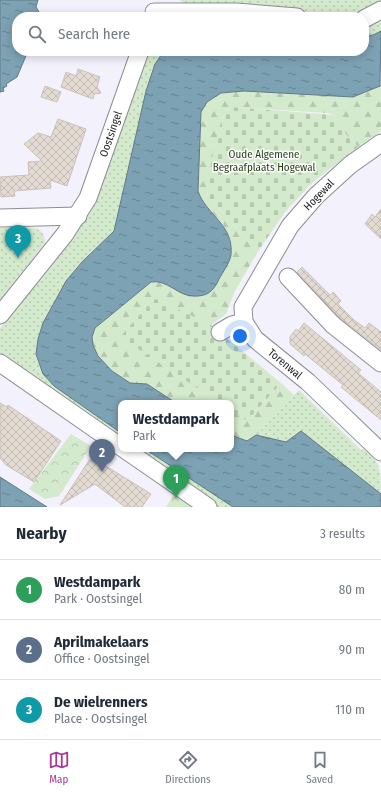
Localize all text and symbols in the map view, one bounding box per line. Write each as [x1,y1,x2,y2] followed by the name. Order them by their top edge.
[12,12,369,56] search box
[26,23,48,45] icon: search
[58,25,130,43] text: Search here
[97,109,125,159] street label: Oostsingel
[213,148,315,174] park label: Oude Algemene Begraafplaats Hogewal
[301,177,337,213] street label: Hogewal
[5,225,31,258] pin: 3
[230,326,250,346] your location
[265,346,305,382] street label: Torenwal
[118,400,234,452] popup
[133,410,219,428] text: Westdampark
[133,428,156,443] text: Park
[89,439,115,472] pin: 2
[163,465,189,498] pin: 1
[16,523,67,544] text: Nearby
[320,526,365,541] text: 3 results
[54,573,140,591] text: Westdampark
[26,582,32,597] text: 1
[339,582,365,597] text: 80 m
[54,591,142,606] text: Park · Oostsingel
[54,633,148,651] text: Aprilmakelaars
[26,642,32,657] text: 2
[339,642,365,657] text: 90 m
[54,651,150,666] text: Office · Oostsingel
[54,693,147,711] text: De wielrenners
[26,702,32,717] text: 3
[335,702,365,717] text: 110 m
[54,711,147,726] text: Place · Oostsingel
[48,749,70,786] tab: Map
[165,749,211,786] tab: Directions
[306,749,333,786] tab: Saved

